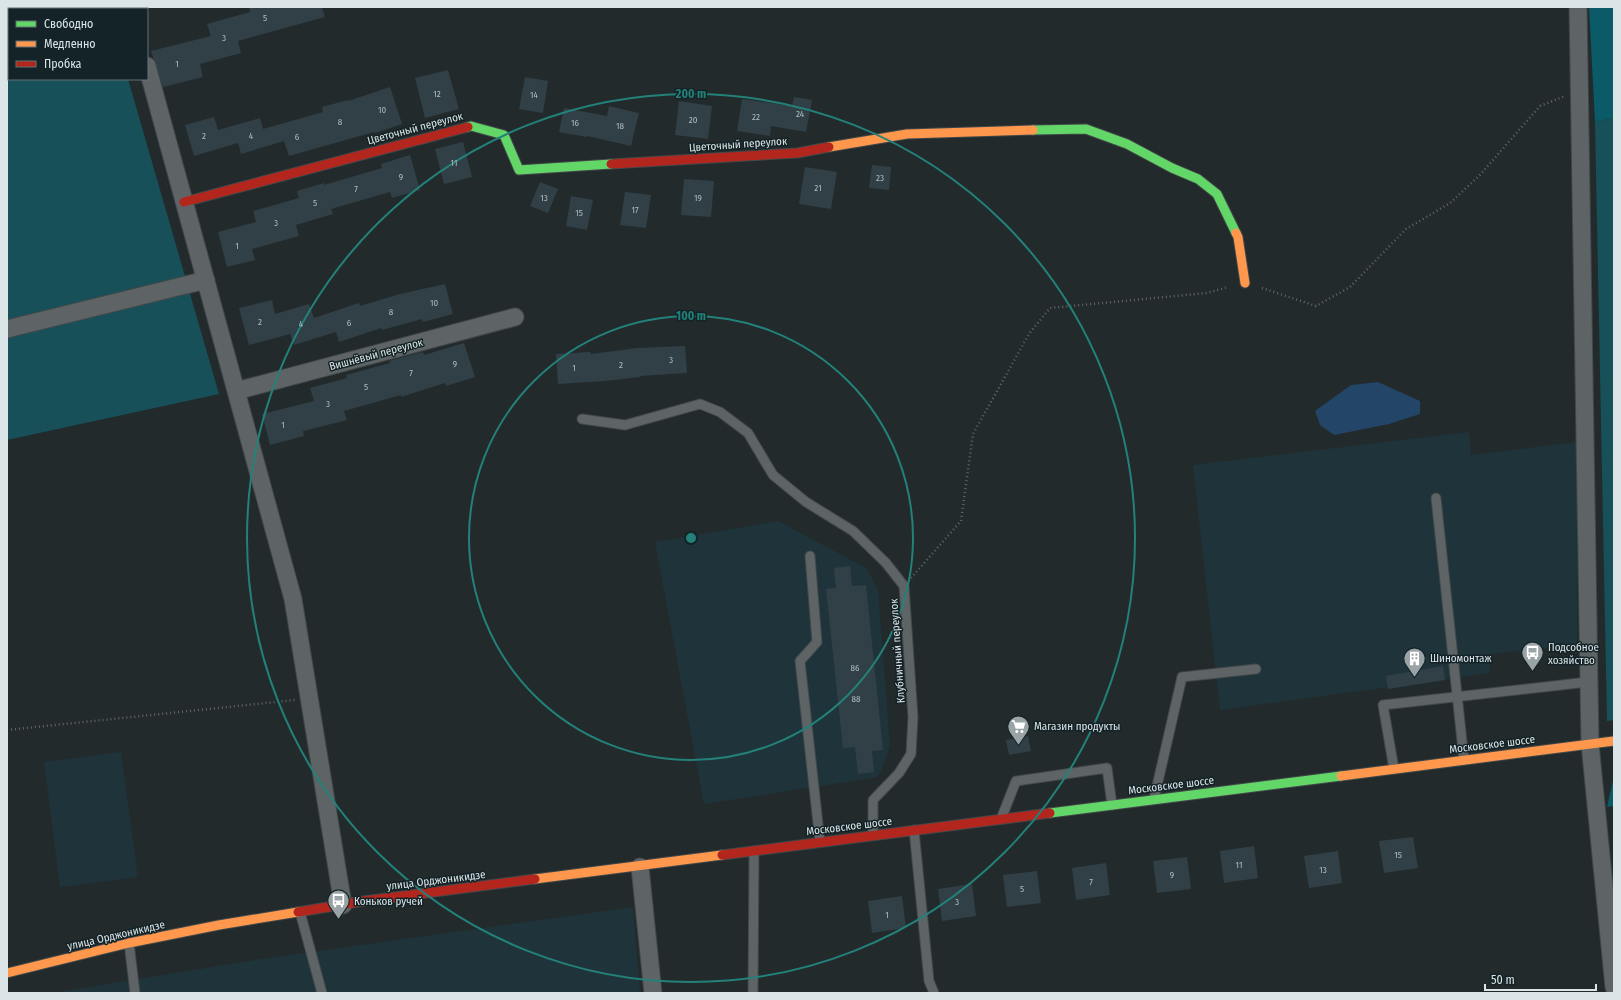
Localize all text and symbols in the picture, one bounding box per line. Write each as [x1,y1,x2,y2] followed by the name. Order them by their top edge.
[8,8,148,80] legend
[263,13,267,23] house number: 5
[44,17,93,31] text: Свободно
[222,33,226,43] house number: 3
[44,37,96,51] text: Медленно
[44,57,82,71] text: Пробка
[175,59,179,69] house number: 1
[675,87,706,101] text: 200 m
[433,89,441,99] house number: 12
[530,90,539,100] house number: 14
[378,105,386,115] house number: 10
[366,109,465,147] street label: Цветочный переулок
[796,109,805,119] house number: 24
[752,112,760,122] house number: 22
[689,115,698,125] house number: 20
[338,117,343,127] house number: 8
[571,118,580,128] house number: 16
[616,121,625,131] house number: 18
[202,131,206,141] house number: 2
[249,131,254,141] house number: 4
[295,132,300,142] house number: 6
[689,135,788,154] street label: Цветочный переулок
[451,158,457,168] house number: 11
[399,172,403,182] house number: 9
[876,173,884,183] house number: 23
[814,183,822,193] house number: 21
[354,184,358,194] house number: 7
[540,193,548,203] house number: 13
[694,193,702,203] house number: 19
[313,198,317,208] house number: 5
[631,205,639,215] house number: 17
[575,208,583,218] house number: 15
[274,218,278,228] house number: 3
[235,241,239,251] house number: 1
[430,298,438,308] house number: 10
[389,307,394,317] house number: 8
[676,309,706,323] text: 100 m
[258,317,262,327] house number: 2
[347,318,352,328] house number: 6
[299,319,304,329] house number: 4
[328,336,425,373] street label: Вишнёвый переулок
[669,355,673,365] house number: 3
[453,359,457,369] house number: 9
[619,360,623,370] house number: 2
[572,363,576,373] house number: 1
[409,368,413,378] house number: 7
[364,382,368,392] house number: 5
[326,399,330,409] house number: 3
[281,420,285,430] house number: 1
[684,531,698,545] centre of rings
[887,597,908,704] street label: Клубничный переулок
[1520,640,1546,673] bus stop icon: Подсобное хозяйство
[1548,641,1599,667] place label: Подсобное хозяйство
[1402,645,1428,678] building icon: Шиномонтаж
[1430,652,1491,665] place label: Шиномонтаж
[851,663,860,673] house number: 86
[851,694,861,704] house number: 88
[1006,713,1032,746] supermarket icon: Магазин продукты
[1034,720,1120,733] place label: Магазин продукты
[1448,733,1536,756] street label: Московское шоссе
[1127,774,1215,797] street label: Московское шоссе
[805,815,893,838] street label: Московское шоссе
[1394,850,1402,860] house number: 15
[1236,860,1242,870] house number: 11
[1319,865,1327,875] house number: 13
[386,868,486,893] street label: улица Орджоникидзе
[1170,870,1174,880] house number: 9
[1089,877,1093,887] house number: 7
[1020,884,1024,894] house number: 5
[326,888,352,921] bus stop icon: Коньков ручей
[354,895,423,908] place label: Коньков ручей
[955,897,959,907] house number: 3
[885,910,889,920] house number: 1
[66,918,166,953] street label: улица Орджоникидзе
[1485,966,1596,992] scale bar
[1491,973,1515,987] text: 50 m

